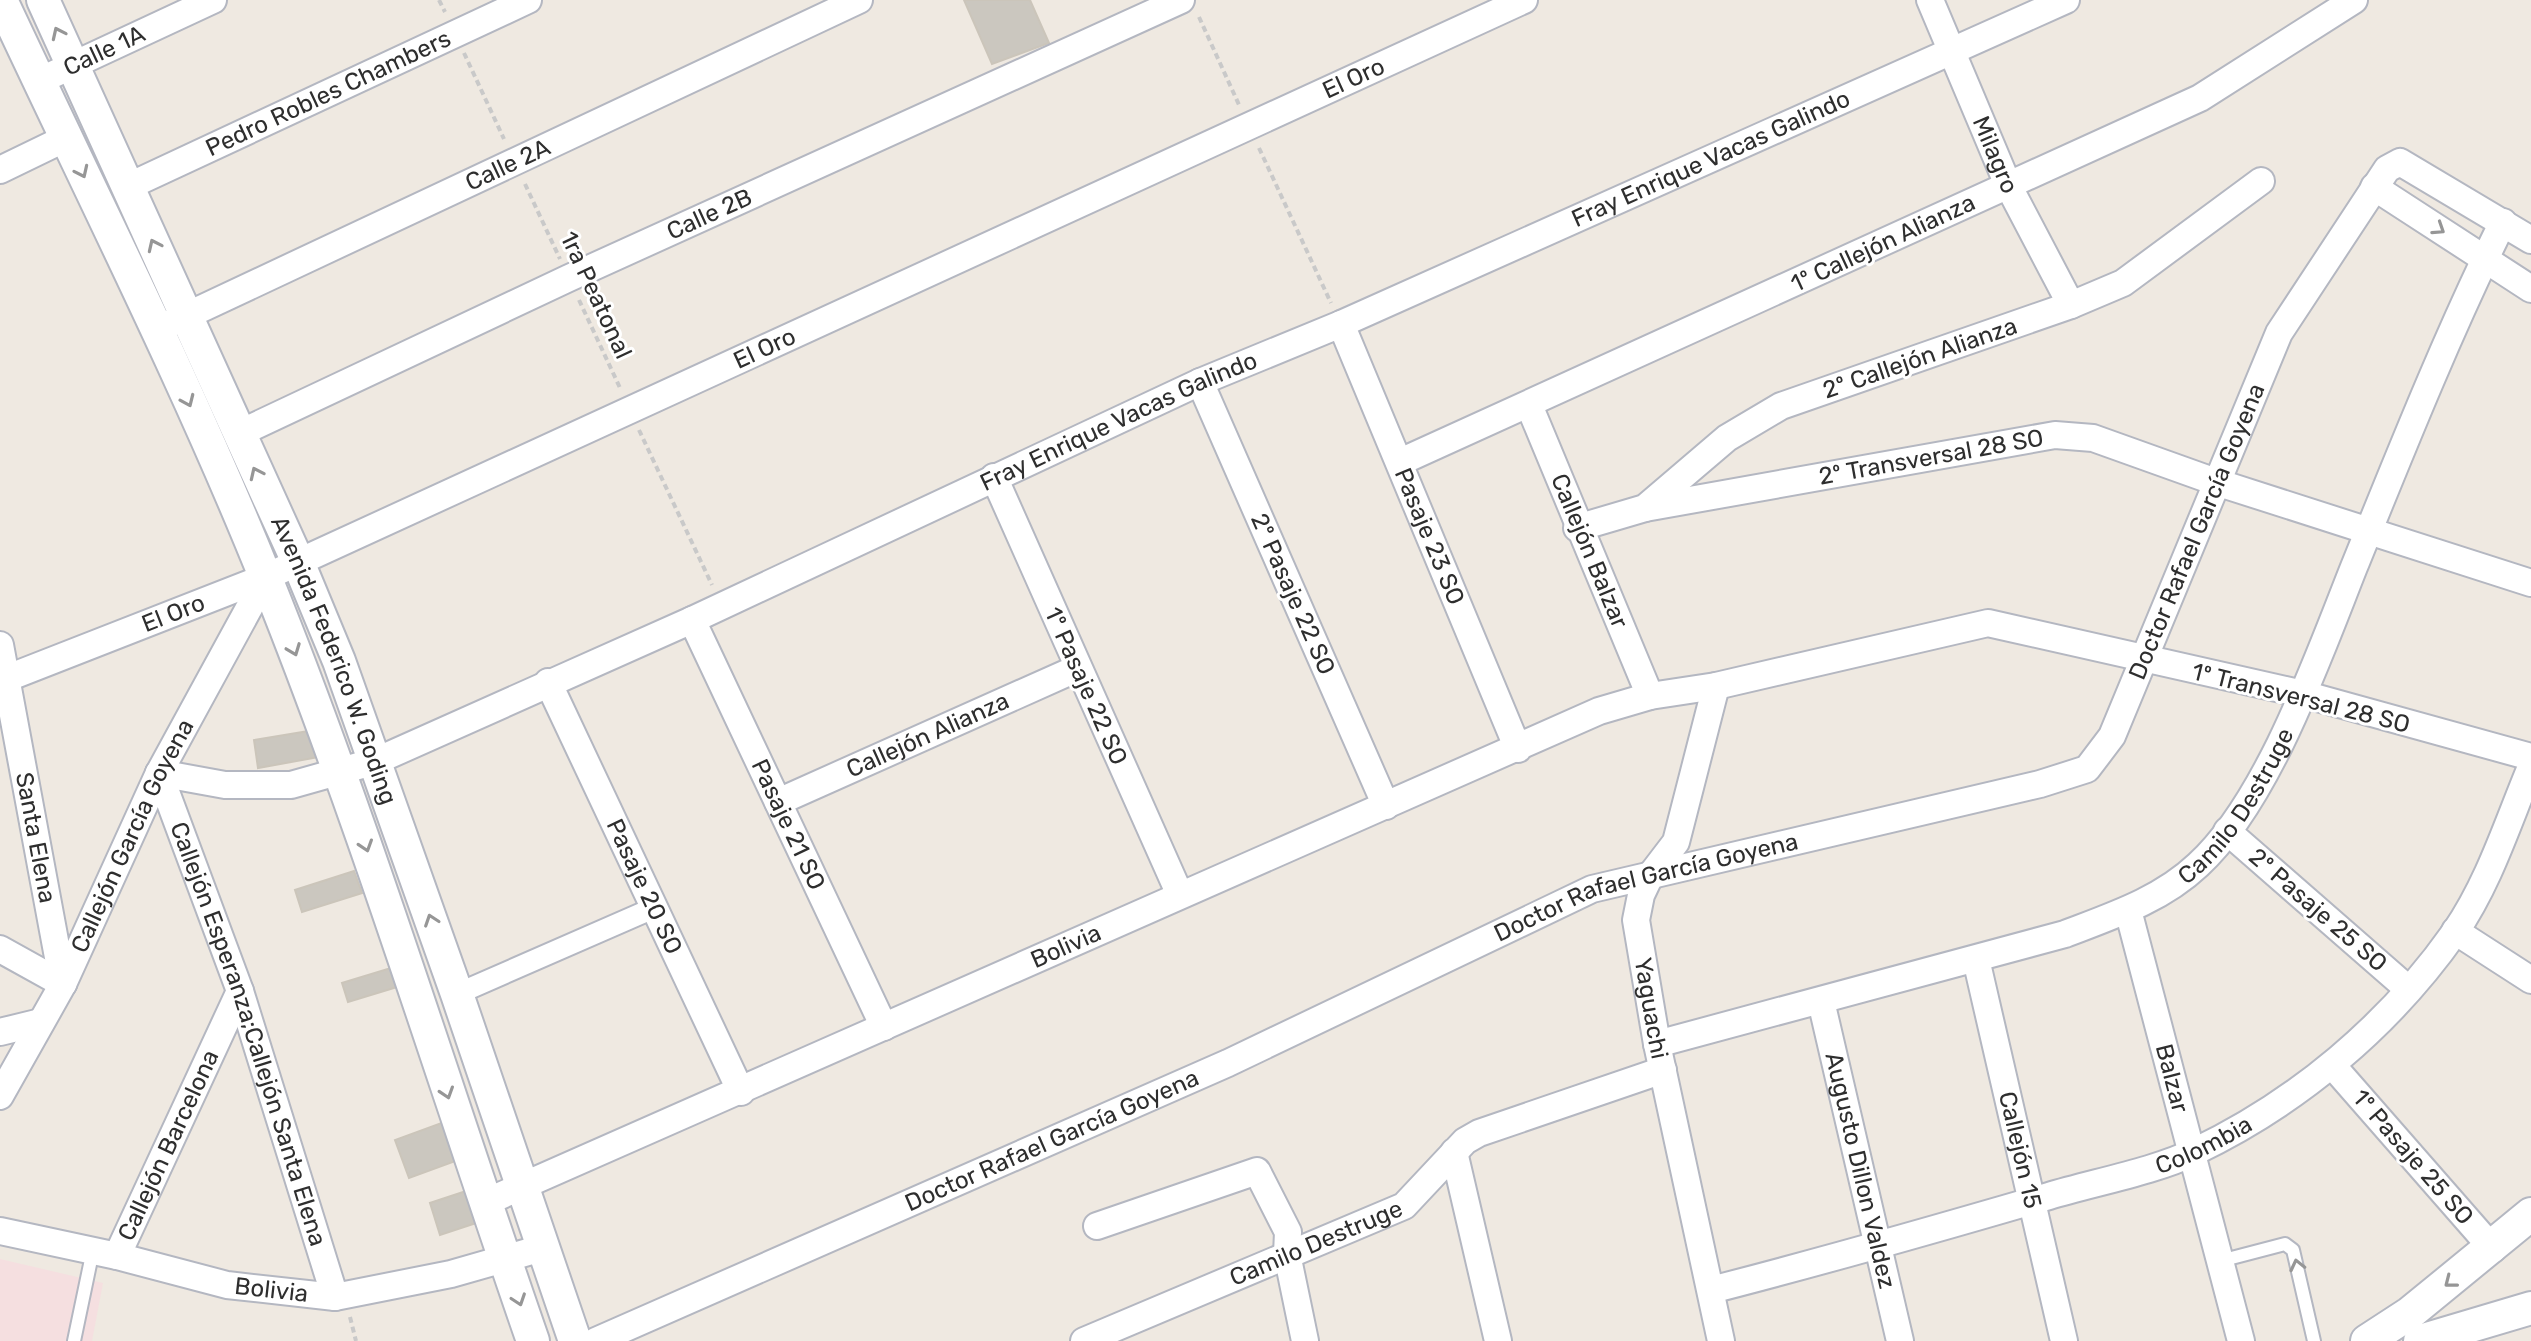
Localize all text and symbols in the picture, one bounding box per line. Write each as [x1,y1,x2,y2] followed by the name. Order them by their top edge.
[59,20,149,82] street label: Calle 1A
[201,24,455,162] street label: Pedro Robles Chambers
[51,27,67,41] one-way arrow
[1318,52,1389,105] street label: El Oro
[1567,84,1854,233] street label: Fray Enrique Vacas Galindo
[1967,112,2024,198] street label: Milagro
[461,133,555,197] street label: Calle 2A
[72,164,88,178] one-way arrow
[662,183,756,246] street label: Calle 2B
[1787,188,1979,298] street label: 1º Callejón Alianza
[2431,220,2445,235] one-way arrow
[554,227,638,363] street label: 1ra Peatonal
[147,238,163,253] one-way arrow
[1819,312,2021,404] street label: 2º Callejón Alianza
[729,322,800,375] street label: El Oro
[976,346,1261,497] street label: Fray Enrique Vacas Galindo
[2123,379,2271,684] street label: Doctor Rafael García Goyena
[178,393,194,407] one-way arrow
[1817,423,2045,491] street label: 2º Transversal 28 SO
[1389,464,1470,609] street label: Pasaje 23 SO
[250,466,266,481] one-way arrow
[1545,470,1634,632] street label: Callejón Balzar
[1245,509,1341,679] street label: 2º Pasaje 22 SO
[265,512,403,808] street label: Avenida Federico W. Goding
[138,588,209,638] street label: El Oro
[1039,603,1133,769] street label: 1º Pasaje 22 SO
[284,642,301,656] one-way arrow
[2189,657,2413,739] street label: 1º Transversal 28 SO
[842,687,1013,784] street label: Callejón Alianza
[65,714,200,957] street label: Callejón García Goyena
[2172,724,2300,890] street label: Camilo Destruge
[746,755,831,894] street label: Pasaje 21 SO
[10,770,62,906] street label: Santa Elena
[600,814,688,959] street label: Pasaje 20 SO
[164,818,332,1249] street label: Callejón Esperanza;Callejón Santa Elena
[1490,827,1801,948] street label: Doctor Rafael García Goyena
[356,838,372,852] one-way arrow
[2243,843,2393,977] street label: 2º Pasaje 25 SO
[425,914,441,928] one-way arrow
[1026,919,1105,974] street label: Bolivia
[1629,956,1674,1062] street label: Yaguachi
[2150,1041,2195,1116] street label: Balzar
[112,1046,225,1245] street label: Callejón Barcelona
[1819,1050,1901,1291] street label: Augusto Dillon Valdez
[901,1064,1203,1217] street label: Doctor Rafael García Goyena
[2347,1084,2479,1230] street label: 1º Pasaje 25 SO
[438,1085,454,1099] one-way arrow
[1993,1089,2047,1211] street label: Callejón 15
[2152,1110,2257,1180] street label: Colombia
[1226,1194,1407,1292] street label: Camilo Destruge
[2289,1259,2306,1272] one-way arrow
[233,1272,310,1308] street label: Bolivia
[2445,1272,2459,1287] one-way arrow
[510,1293,526,1307] one-way arrow

